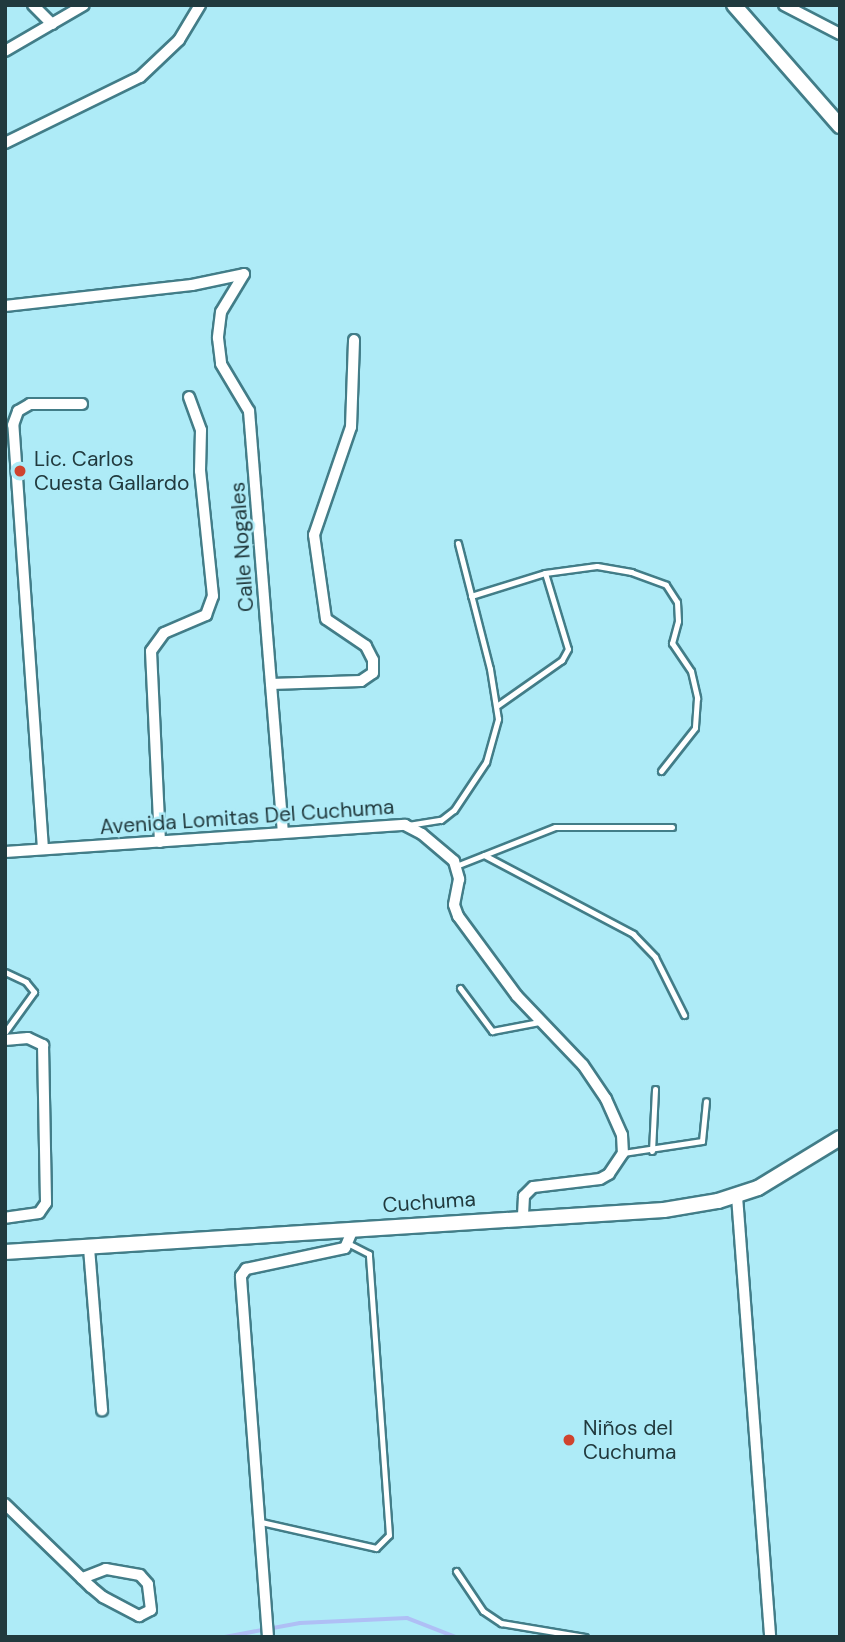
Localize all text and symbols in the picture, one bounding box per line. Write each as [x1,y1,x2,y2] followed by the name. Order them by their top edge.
[34,446,189,496] place label: Lic. Carlos Cuesta Gallardo
[12,463,28,479] marker: Lic. Carlos Cuesta Gallardo
[225,481,259,613] street label: Calle Nogales
[99,794,395,840] street label: Avenida Lomitas Del Cuchuma
[382,1186,476,1218] street label: Cuchuma
[583,1415,676,1465] place label: Niños del Cuchuma
[561,1432,577,1448] marker: Niños del Cuchuma

